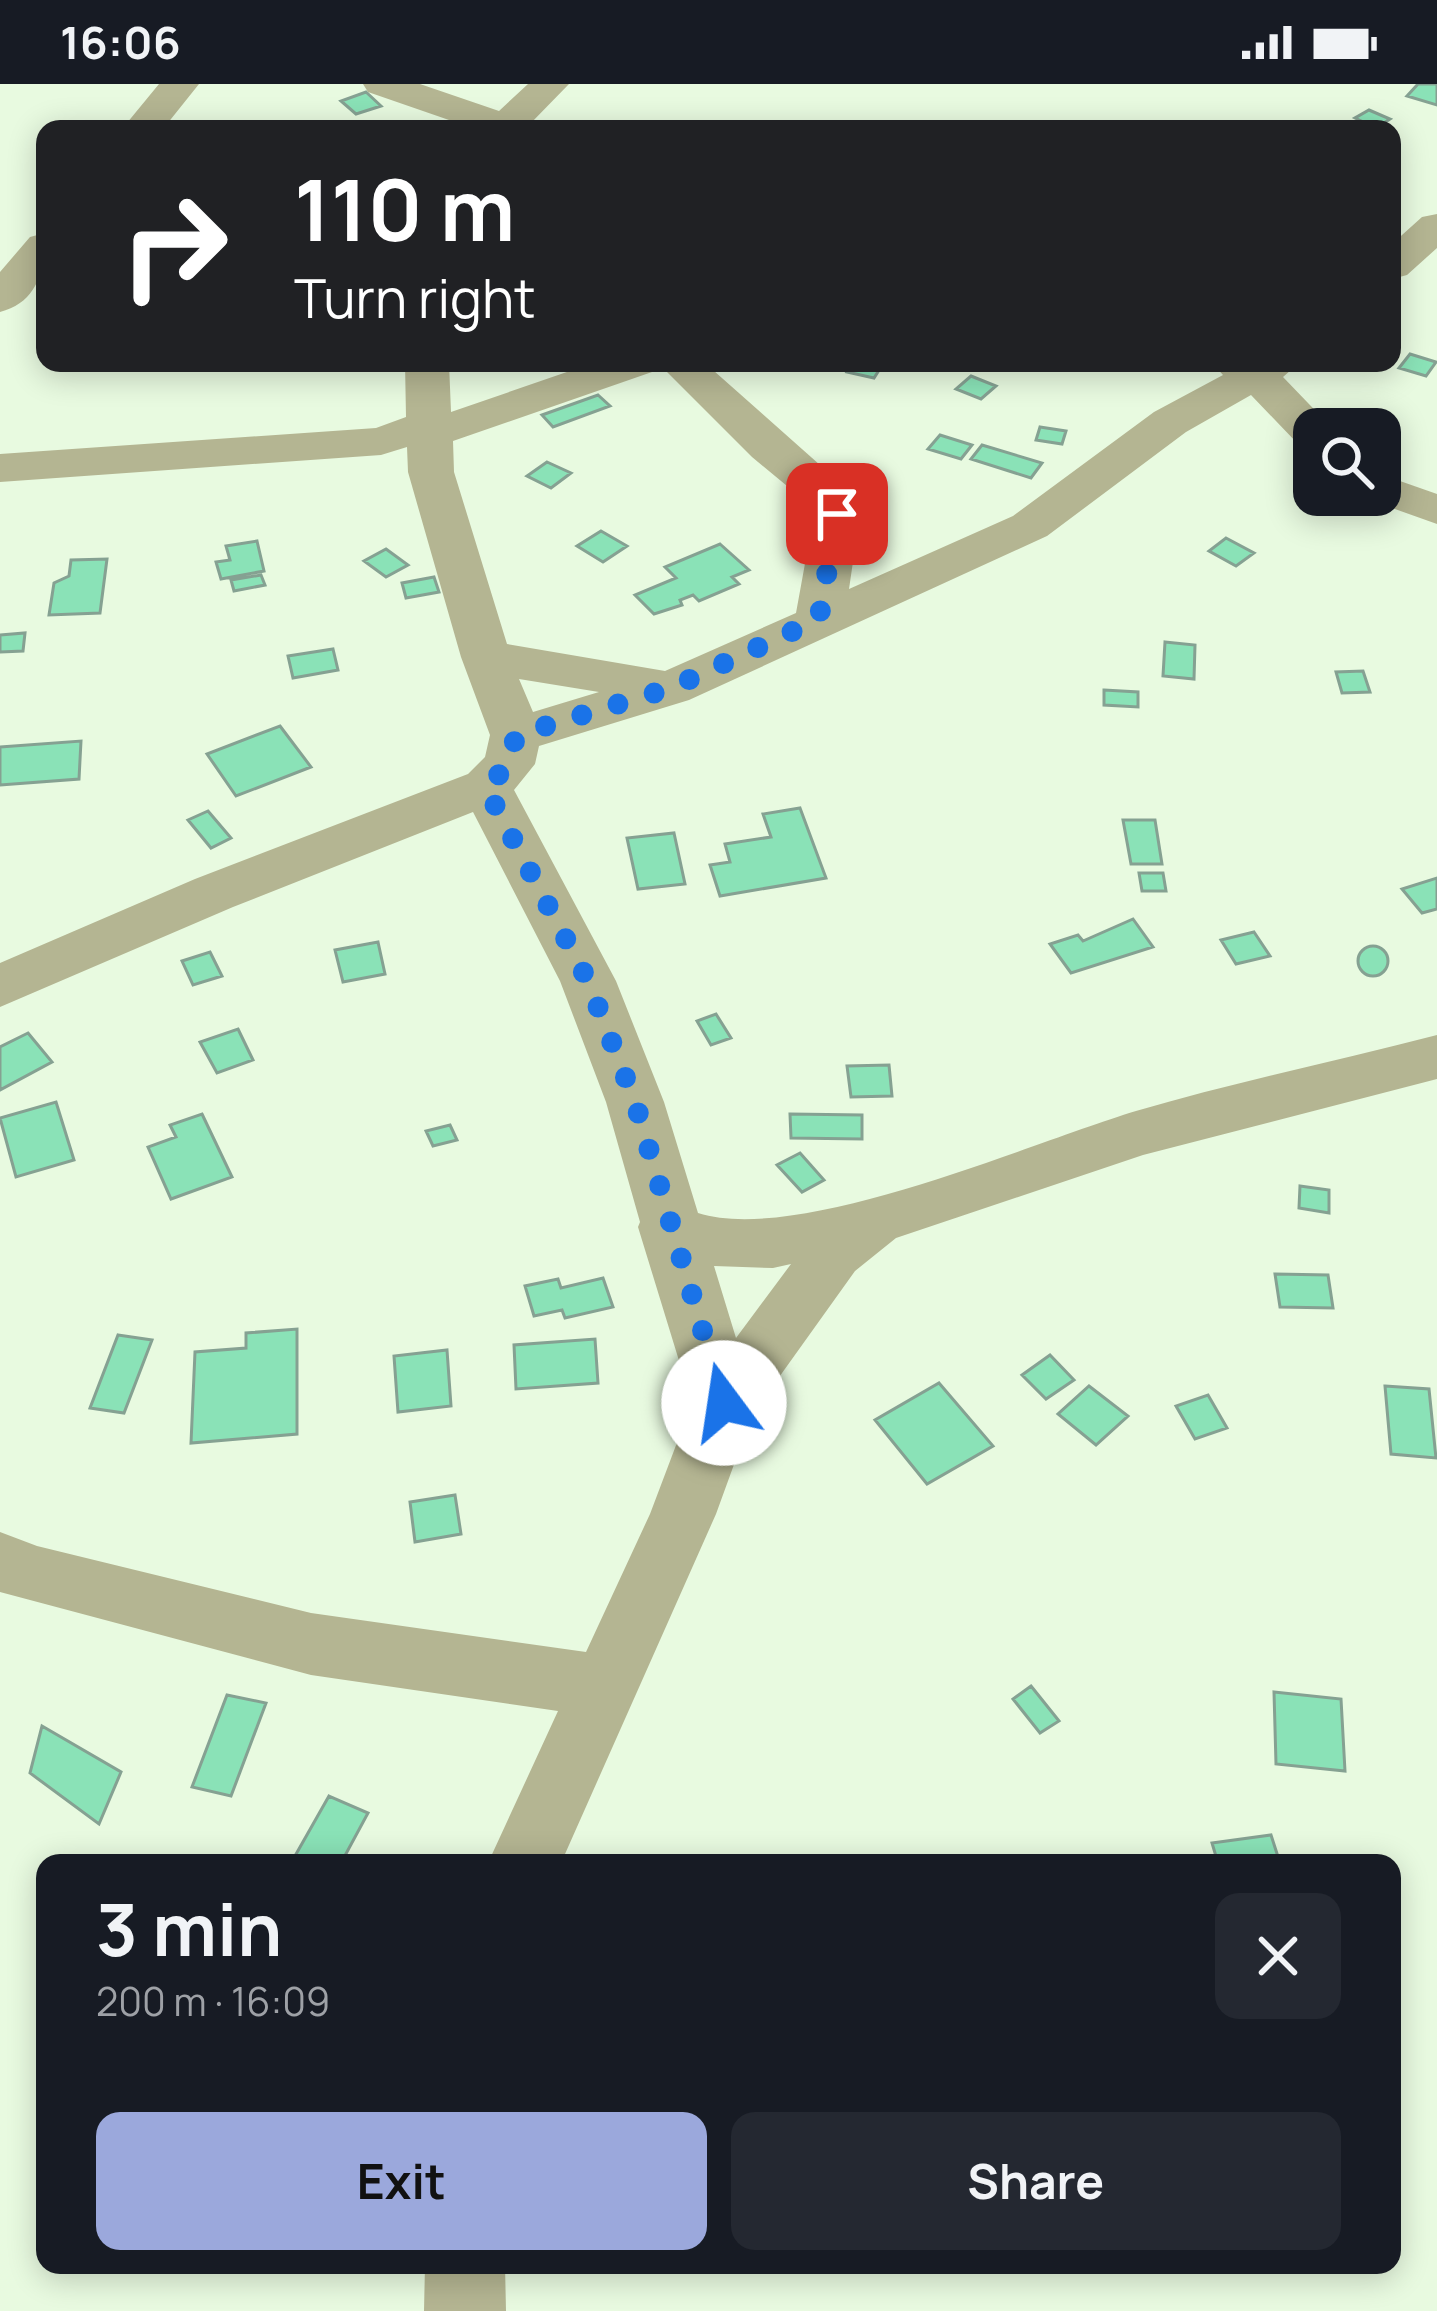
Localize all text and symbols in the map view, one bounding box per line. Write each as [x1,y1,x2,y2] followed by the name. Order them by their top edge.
[60,11,181,73] text: 16:06
[294,151,515,266] text: 110 m
[96,168,252,324] icon: right
[294,260,536,334] text: Turn right
[1293,408,1401,516] map controls
[1293,408,1401,516] button: search
[786,463,888,565] pin
[804,481,870,547] icon: arrive
[661,1340,787,1466] position arrow
[96,1879,282,1978] text: 3 min
[1215,1893,1341,2019] button: close
[96,1974,330,2028] text: 200 m · 16:09
[96,2112,707,2250] button: Exit
[731,2112,1341,2250] button: Share

